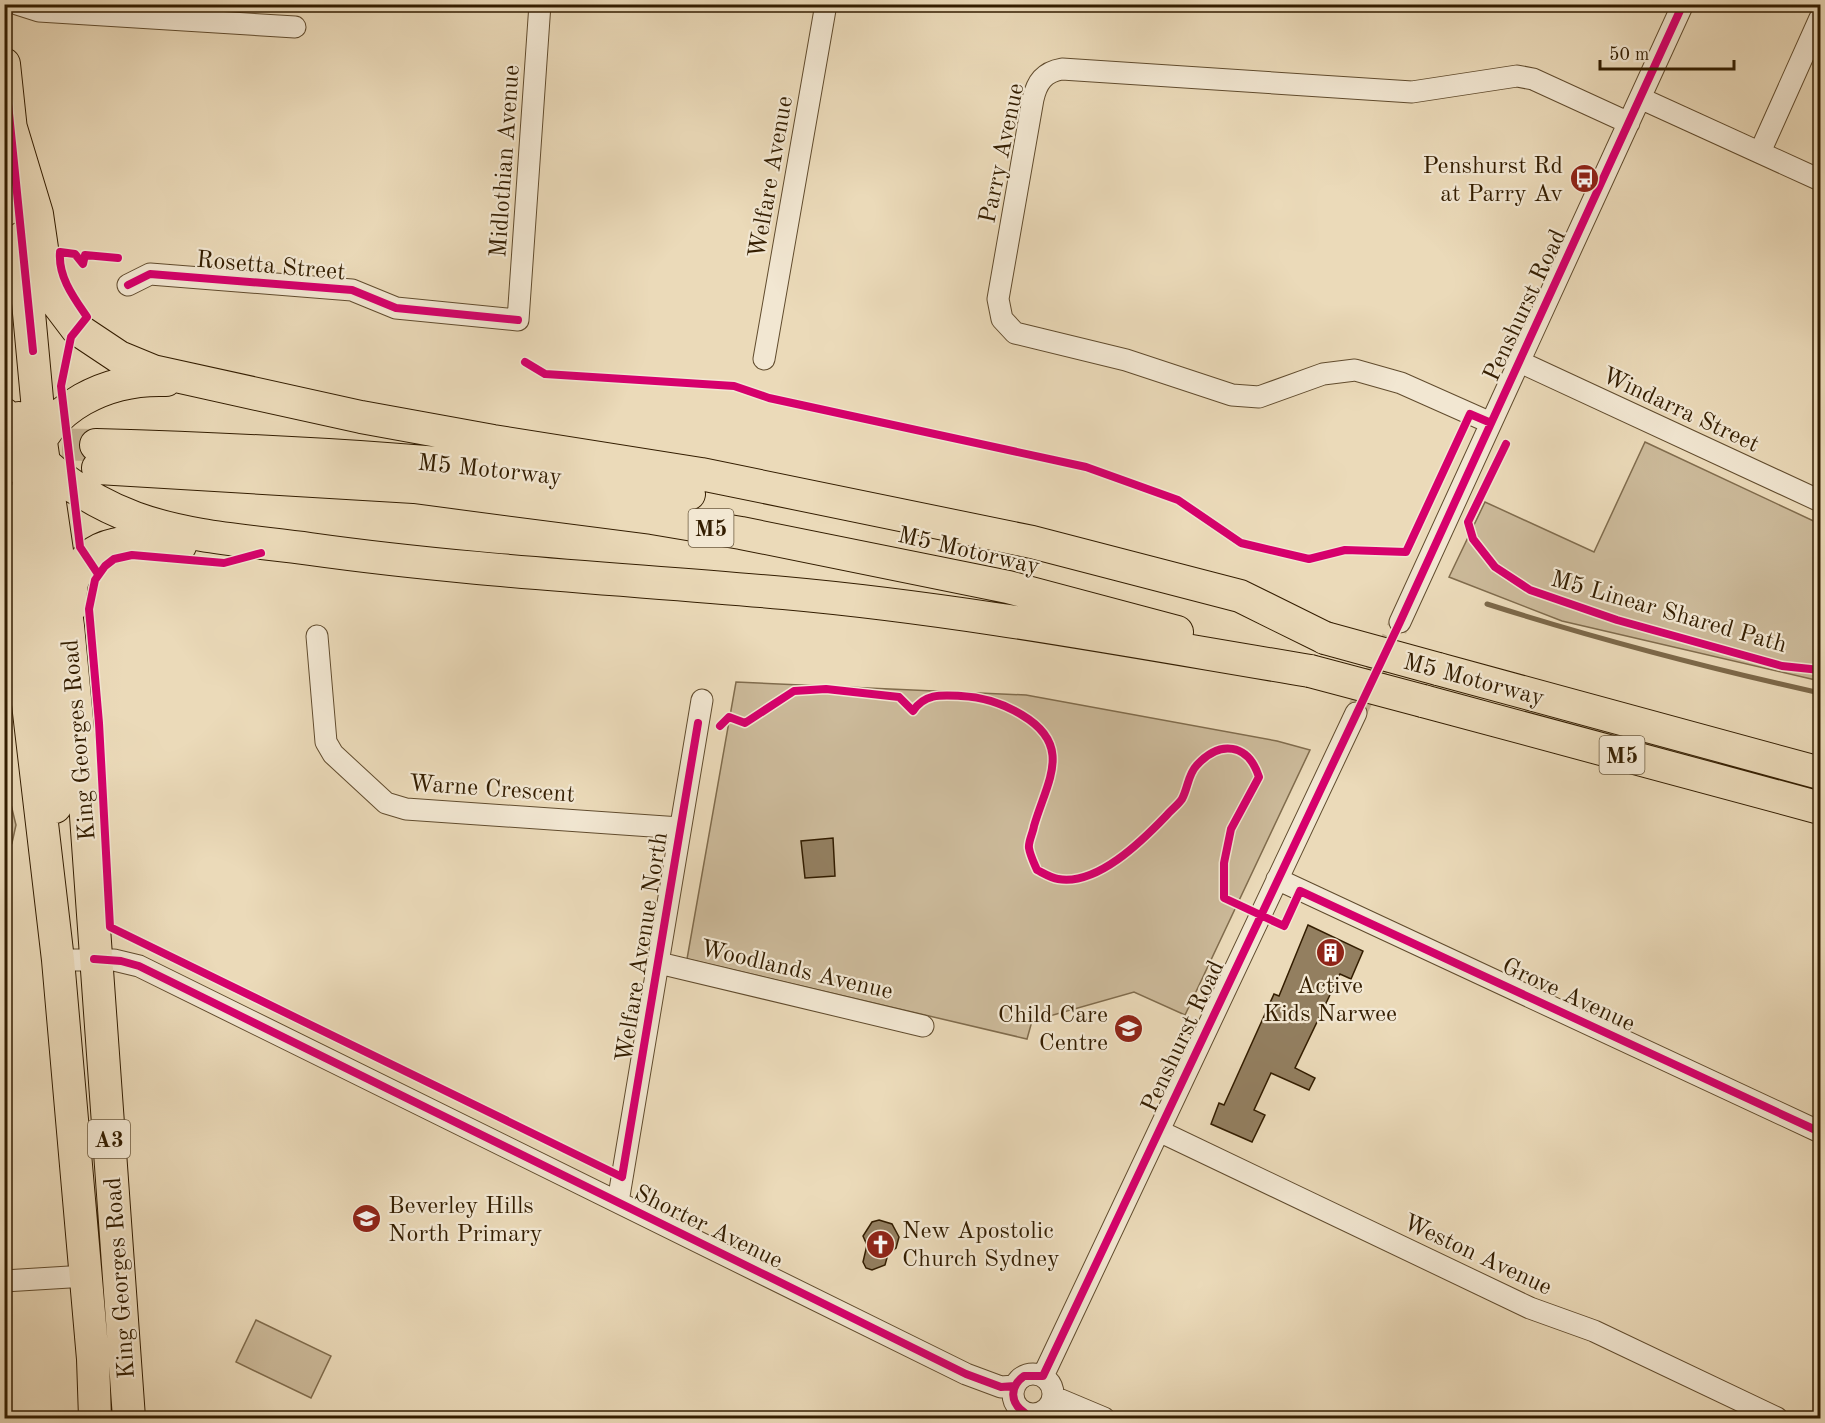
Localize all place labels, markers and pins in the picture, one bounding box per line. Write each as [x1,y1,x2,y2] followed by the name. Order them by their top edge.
[1423,155,1563,207] place label: Penshurst Rd at Parry Av
[1568,163,1600,195] bus stop icon: Penshurst Rd at Parry Av
[1314,936,1346,968] building icon: Active Kids Narwee
[1263,975,1397,1027] place label: Active Kids Narwee
[998,1004,1108,1056] place label: Child Care Centre
[1113,1012,1145,1044] school or university icon: Child Care Centre
[388,1195,543,1247] place label: Beverley Hills North Primary
[351,1203,383,1235] school or university icon: Beverley Hills North Primary
[902,1220,1060,1272] place label: New Apostolic Church Sydney
[865,1228,897,1260] church icon: New Apostolic Church Sydney

